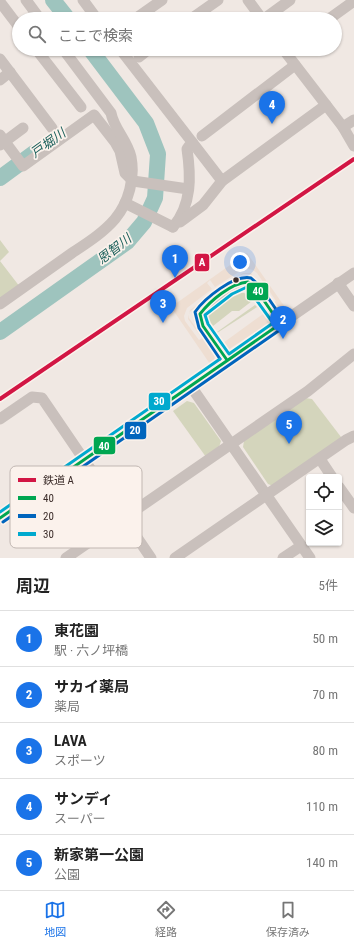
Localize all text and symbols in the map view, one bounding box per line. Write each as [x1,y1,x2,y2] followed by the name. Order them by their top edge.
[12,12,342,56] search box
[26,23,48,45] icon: search
[58,27,133,45] text: ここで検索
[259,91,285,124] pin: 4
[28,124,70,161] water label: 戸堀川
[94,230,136,267] water label: 恩智川
[162,245,188,278] pin: 1
[230,252,250,272] your location
[194,253,210,272] line badge: A
[199,256,206,269] text: A
[231,275,241,285] unlabelled marker
[246,282,269,301] line badge: 40
[252,285,264,298] text: 40
[150,290,176,323] pin: 3
[270,306,296,339] pin: 2
[148,392,171,411] line badge: 30
[153,395,165,408] text: 30
[276,411,302,444] pin: 5
[124,421,147,440] line badge: 20
[129,424,141,437] text: 20
[93,436,116,455] line badge: 40
[98,440,110,453] text: 40
[10,466,142,548] legend
[43,474,75,487] text: 鉄道 A
[306,474,342,546] map controls
[306,474,342,510] button: locate
[43,492,54,505] text: 40
[43,510,54,523] text: 20
[306,510,342,546] button: layers
[43,528,54,541] text: 30
[16,576,50,596] text: 周辺
[319,578,338,593] text: 5件
[54,622,99,640] text: 東花園
[26,631,32,646] text: 1
[312,631,338,646] text: 50 m
[54,643,128,658] text: 駅 · 六ノ坪橋
[54,678,129,696] text: サカイ薬局
[26,687,32,702] text: 2
[312,687,338,702] text: 70 m
[54,699,80,714] text: 薬局
[54,732,87,750] text: LAVA
[26,743,32,758] text: 3
[312,743,338,758] text: 80 m
[54,753,106,768] text: スポーツ
[54,790,113,808] text: サンディ
[26,799,32,814] text: 4
[306,799,338,814] text: 110 m
[54,811,106,826] text: スーパー
[54,846,144,864] text: 新家第一公園
[26,855,32,870] text: 5
[306,855,338,870] text: 140 m
[54,867,80,882] text: 公園
[44,899,66,939] tab: 地図
[155,899,177,939] tab: 経路
[266,899,310,939] tab: 保存済み

